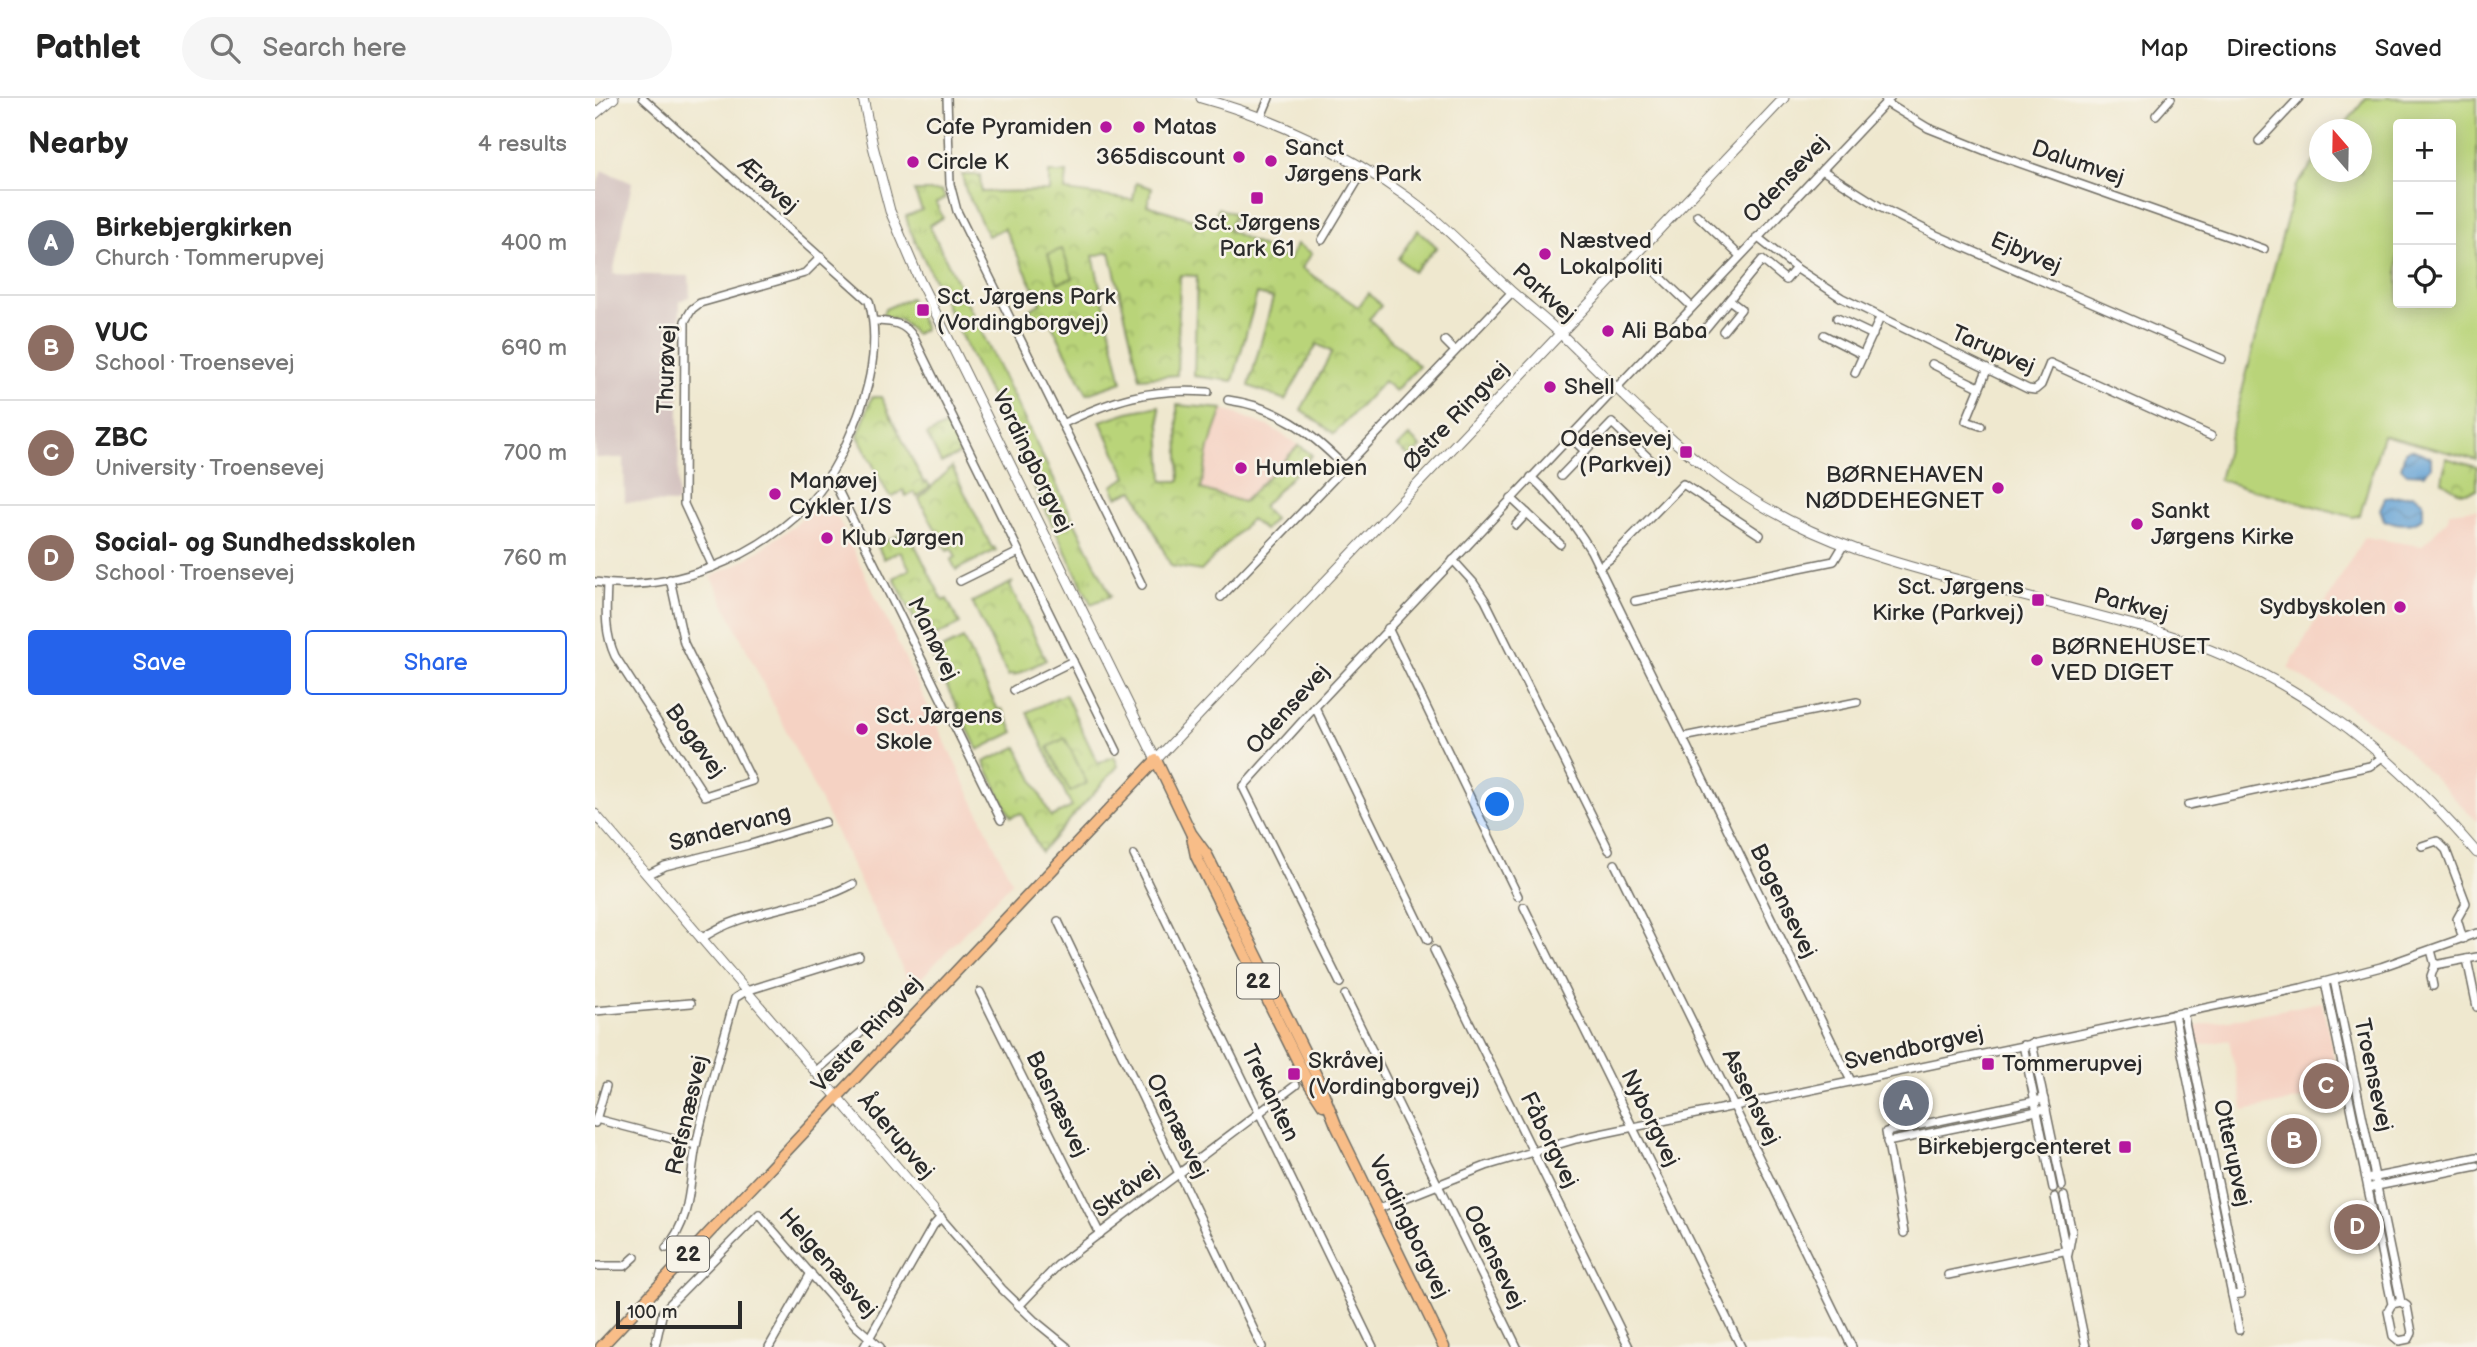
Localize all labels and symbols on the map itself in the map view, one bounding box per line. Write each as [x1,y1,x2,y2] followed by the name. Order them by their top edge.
[926,113,1092,141] place label: Cafe Pyramiden
[1153,113,1217,141] place label: Matas
[1098,119,1114,135] marker: Cafe Pyramiden
[1131,119,1147,135] marker: Matas
[2309,119,2372,182] north arrow
[1737,129,1835,229] street label: Odensevej
[1285,134,1422,188] place label: Sanct Jørgens Park
[2028,134,2128,192] street label: Dalumvej
[1096,143,1225,171] place label: 365discount
[927,148,1009,176] place label: Circle K
[1231,149,1247,165] marker: 365discount
[731,150,804,220] street label: Ærøvej
[1263,153,1279,169] marker: Sanct Jørgens Park
[905,154,921,170] marker: Circle K
[1249,190,1265,206] marker: Sct. Jørgens Park 61
[1194,209,1320,263] place label: Sct. Jørgens Park 61
[1987,226,2065,280] street label: Ejbyvej
[1559,227,1663,281] place label: Næstved Lokalpoliti
[1537,246,1553,262] marker: Næstved Lokalpoliti
[1506,257,1582,329] street label: Parkvej
[937,283,1116,337] place label: Sct. Jørgens Park (Vordingborgvej)
[915,302,931,318] marker: Sct. Jørgens Park (Vordingborgvej)
[1622,317,1708,345] place label: Ali Baba
[1947,319,2039,381] street label: Tarupvej
[1600,323,1616,339] marker: Ali Baba
[651,324,683,414] street label: Thurøvej
[1397,355,1515,477] street label: Østre Ringvej
[1564,373,1615,401] place label: Shell
[1542,379,1558,395] marker: Shell
[985,385,1079,537] street label: Vordingborgvej
[1560,425,1672,479] place label: Odensevej (Parkvej)
[1678,444,1694,460] marker: Odensevej (Parkvej)
[1255,454,1367,482] place label: Humlebien
[1233,460,1249,476] marker: Humlebien
[1805,461,1984,515] place label: BØRNEHAVEN NØDDEHEGNET
[789,467,892,521] place label: Manøvej Cykler I/S
[1990,480,2006,496] marker: BØRNEHAVEN NØDDEHEGNET
[767,486,783,502] marker: Manøvej Cykler I/S
[2151,497,2294,551] place label: Sankt Jørgens Kirke
[2129,516,2145,532] marker: Sankt Jørgens Kirke
[841,524,964,552] place label: Klub Jørgen
[819,530,835,546] marker: Klub Jørgen
[1872,573,2024,627] place label: Sct. Jørgens Kirke (Parkvej)
[2091,582,2171,628] street label: Parkvej
[2030,592,2046,608] marker: Sct. Jørgens Kirke (Parkvej)
[901,593,965,685] street label: Manøvej
[2259,593,2386,621] place label: Sydbyskolen
[2392,599,2408,615] marker: Sydbyskolen
[2051,633,2210,687] place label: BØRNEHUSET VED DIGET
[2029,652,2045,668] marker: BØRNEHUSET VED DIGET
[1240,658,1336,760] street label: Odensevej
[659,698,731,784] street label: Bogøvej
[876,702,1002,756] place label: Sct. Jørgens Skole
[854,721,870,737] marker: Sct. Jørgens Skole
[1480,787,1514,821] your location
[666,798,794,858] street label: Søndervang
[1743,839,1823,963] street label: Bogensevej
[1237,964,1279,998] road number: 22
[806,970,928,1098] street label: Vestre Ringvej
[2347,1016,2399,1134] street label: Troensevej
[1842,1020,1986,1076] street label: Svendborgvej
[1235,1040,1305,1146] street label: Trekanten
[1716,1044,1786,1150] street label: Assensvej
[1019,1047,1095,1161] street label: Basnæsvej
[1308,1047,1480,1101] place label: Skråvej (Vordingborgvej)
[2002,1050,2142,1078] place label: Tommerupvej
[660,1053,714,1177] street label: Refsnæsvej
[1980,1056,1996,1072] marker: Tommerupvej
[2303,1060,2349,1112] pin: C
[1614,1065,1686,1171] street label: Nyborgvej
[1286,1066,1302,1082] marker: Skråvej (Vordingborgvej)
[1140,1069,1214,1183] street label: Orenæsvej
[1883,1077,1929,1129] pin: A
[852,1087,940,1185] street label: Åderupvej
[1514,1088,1584,1192] street label: Fåborgvej
[2207,1097,2257,1209] street label: Otterupvej
[2271,1115,2317,1167] pin: B
[1917,1133,2111,1161] place label: Birkebjergcenteret
[2117,1139,2133,1155] marker: Birkebjergcenteret
[1362,1151,1456,1303] street label: Vordingborgvej
[1087,1156,1165,1224] street label: Skråvej
[1457,1201,1531,1313] street label: Odensevej
[2334,1201,2380,1253] pin: D
[773,1202,883,1324] street label: Helgenæsvej
[667,1236,709,1272] road number: 22
[616,1298,742,1330] scale bar

